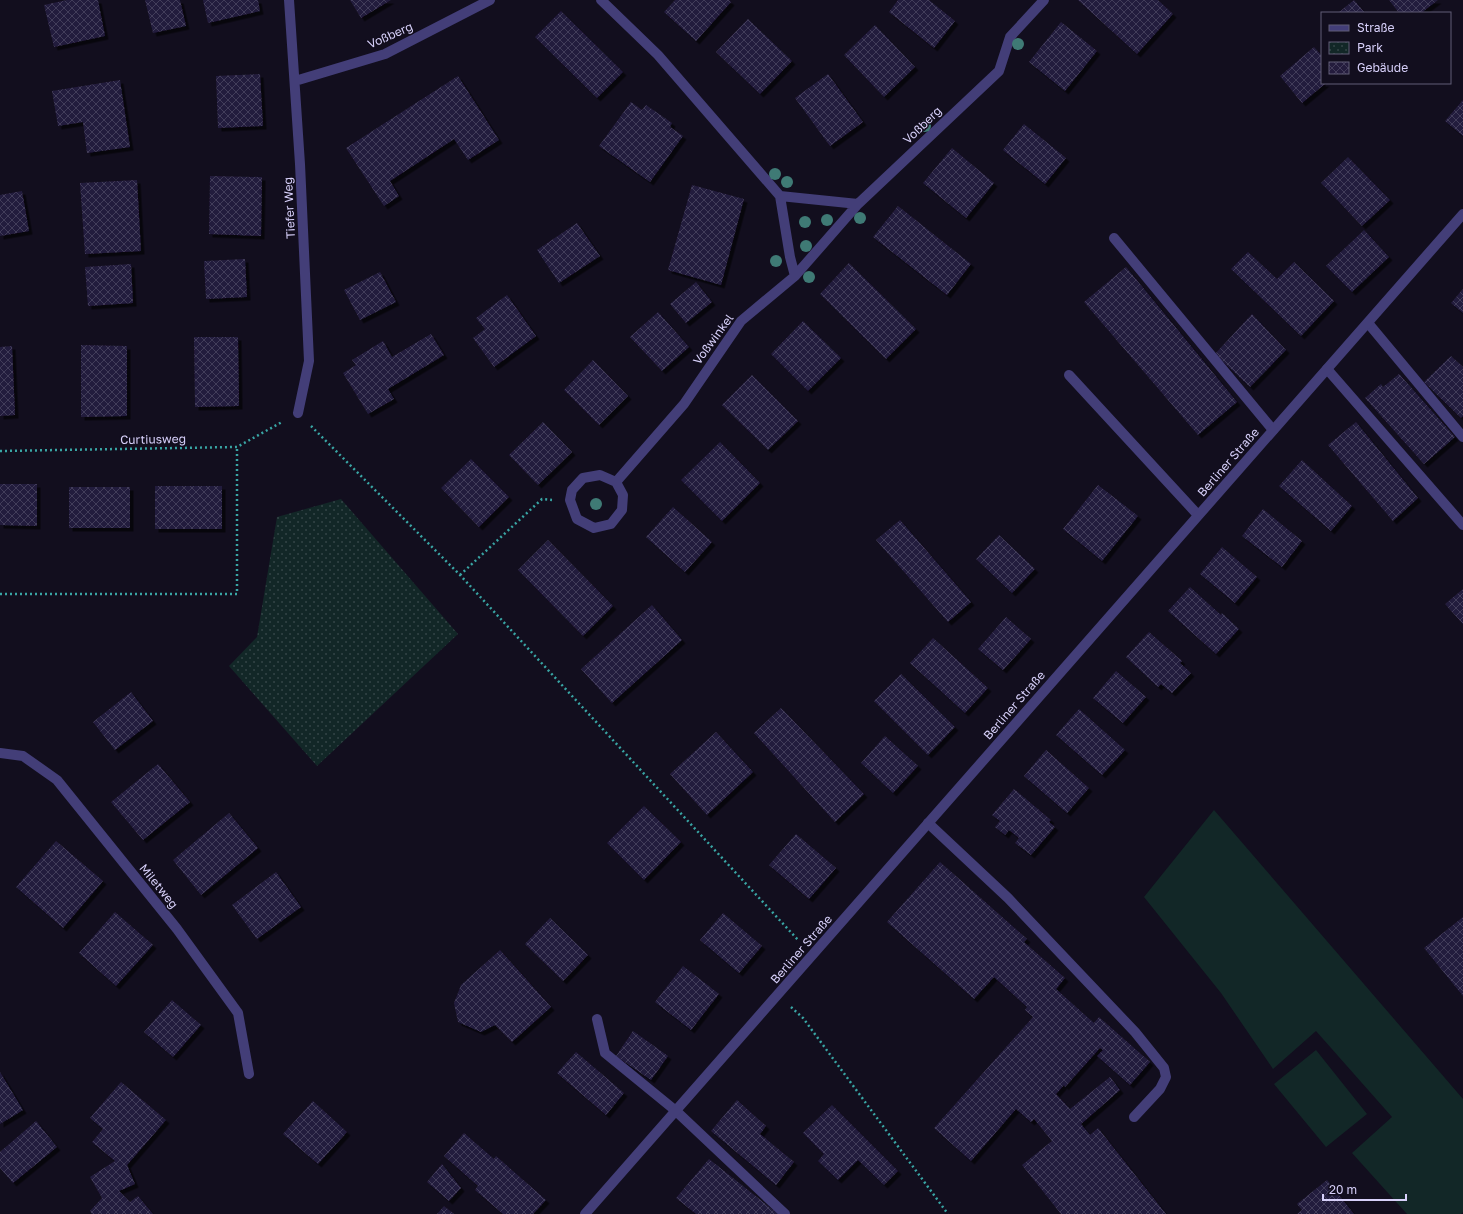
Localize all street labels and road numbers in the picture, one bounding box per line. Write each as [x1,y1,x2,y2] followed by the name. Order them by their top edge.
[365,18,415,52] street label: Voßberg
[900,103,944,147] street label: Voßberg
[280,177,298,239] street label: Tiefer Weg
[690,311,737,367] street label: Voßwinkel
[1194,425,1262,499] street label: Berliner Straße
[120,431,186,447] street label: Curtiusweg
[980,668,1048,742] street label: Berliner Straße
[136,861,182,911] street label: Miletweg
[767,912,835,986] street label: Berliner Straße

